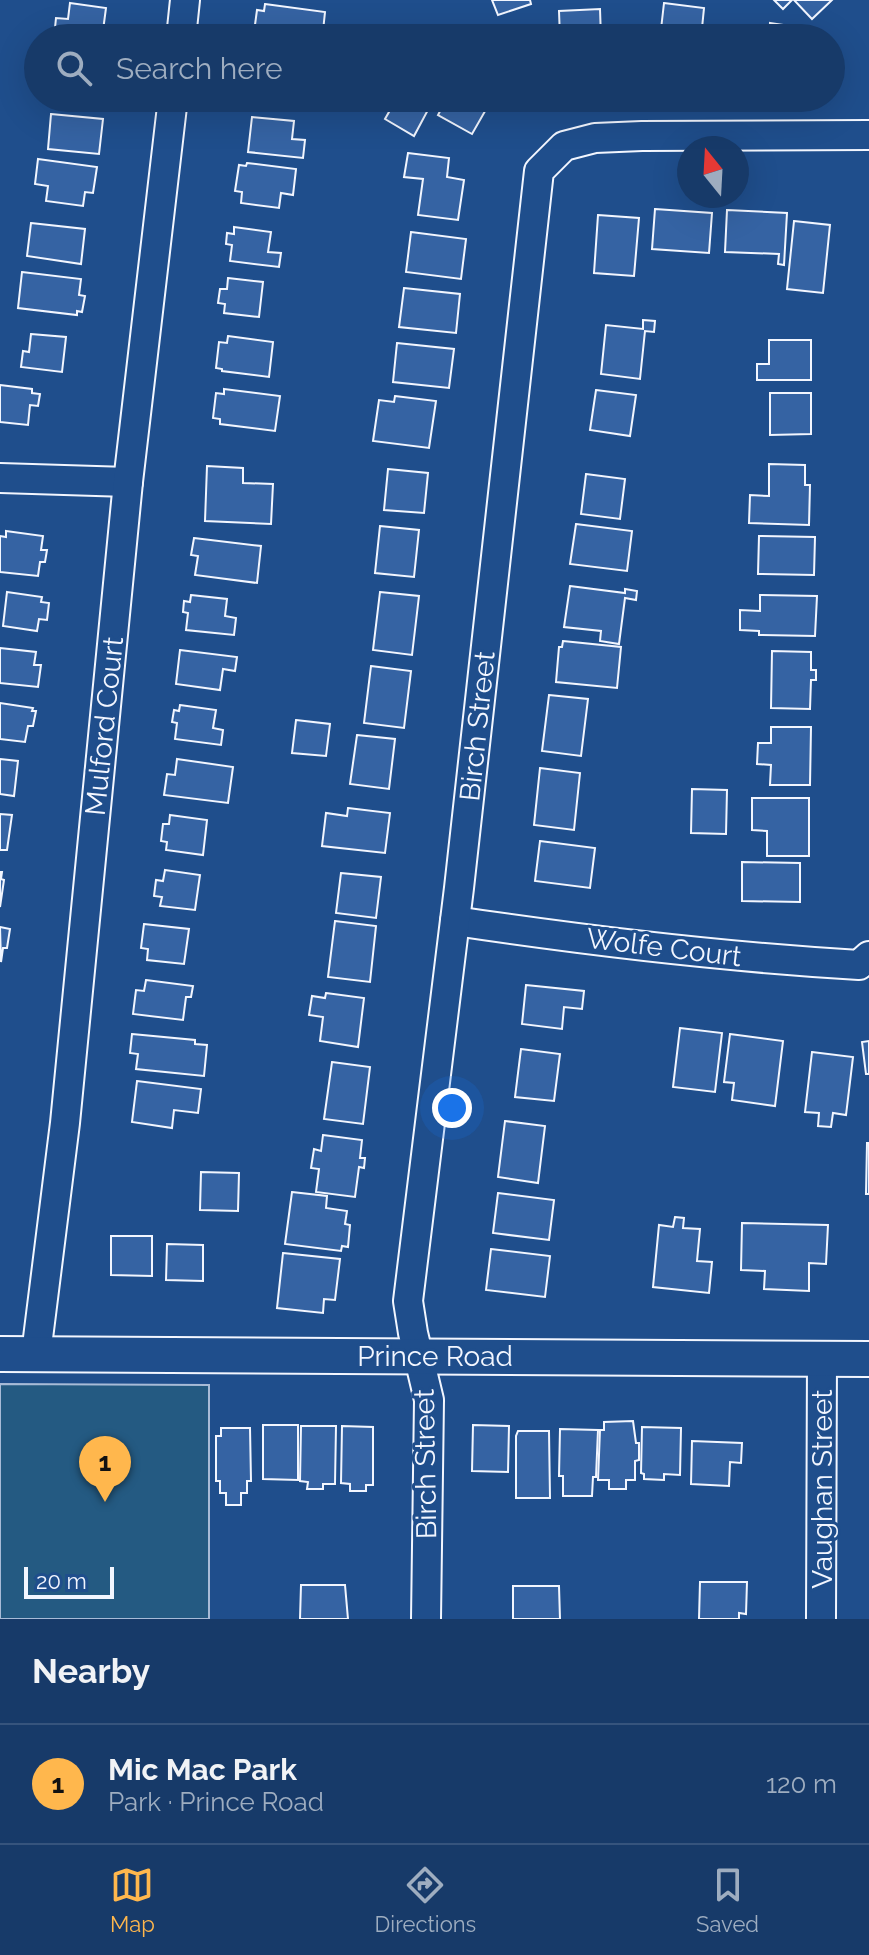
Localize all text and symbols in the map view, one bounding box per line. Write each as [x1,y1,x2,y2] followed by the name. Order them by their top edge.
[24,24,845,112] search box
[52,46,96,90] icon: search
[116,51,283,86] text: Search here
[677,136,749,208] north arrow
[79,634,130,817] street label: Mulford Court
[453,649,502,803] street label: Birch Street
[585,922,744,973] street label: Wolfe Court
[432,1088,472,1128] your location
[357,1340,513,1373] street label: Prince Road
[408,1388,443,1540] street label: Birch Street
[806,1389,839,1589] street label: Vaughan Street
[79,1436,131,1502] pin: 1
[24,1563,114,1599] scale bar
[36,1568,87,1594] text: 20 m
[32,1651,150,1691] text: Nearby
[108,1752,297,1787] text: Mic Mac Park
[52,1769,64,1799] text: 1
[766,1769,837,1799] text: 120 m
[108,1787,324,1817] text: Park · Prince Road
[110,1863,155,1937] tab: Map
[375,1863,476,1937] tab: Directions
[696,1863,759,1937] tab: Saved

